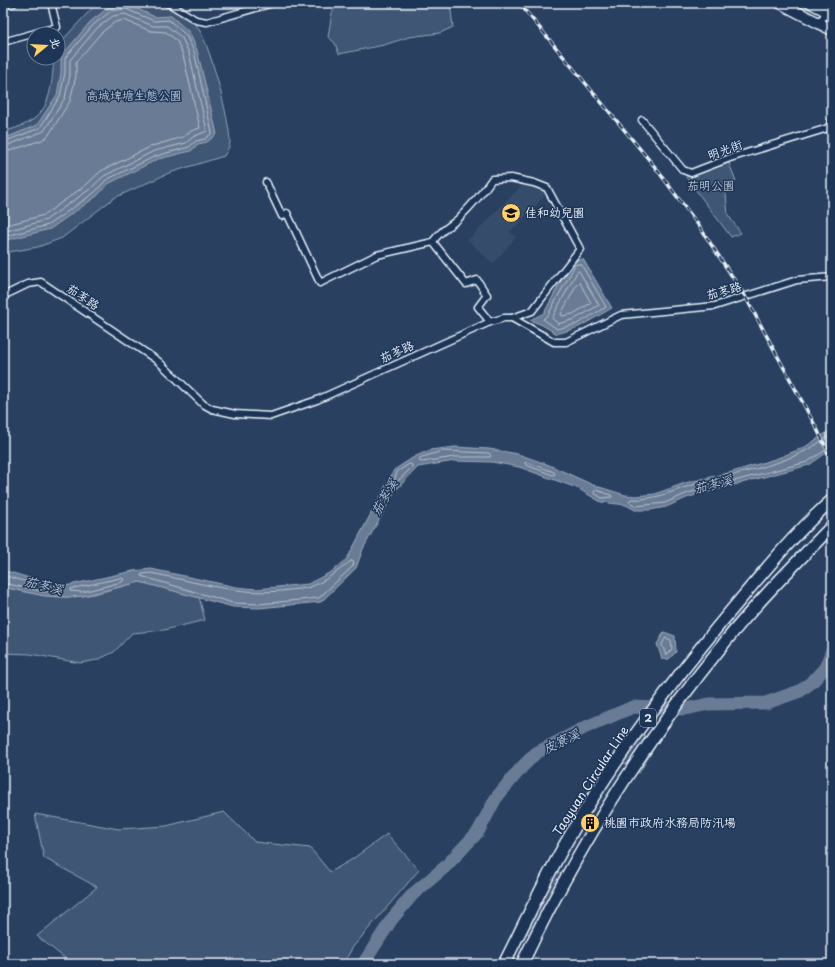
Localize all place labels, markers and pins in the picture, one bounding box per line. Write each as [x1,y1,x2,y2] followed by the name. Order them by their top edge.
[500,202,522,224] school or university icon: 佳和幼兒園
[525,203,585,221] place label: 佳和幼兒園
[579,812,601,834] building icon: 桃園市政府水務局防汛場
[604,813,736,831] place label: 桃園市政府水務局防汛場

